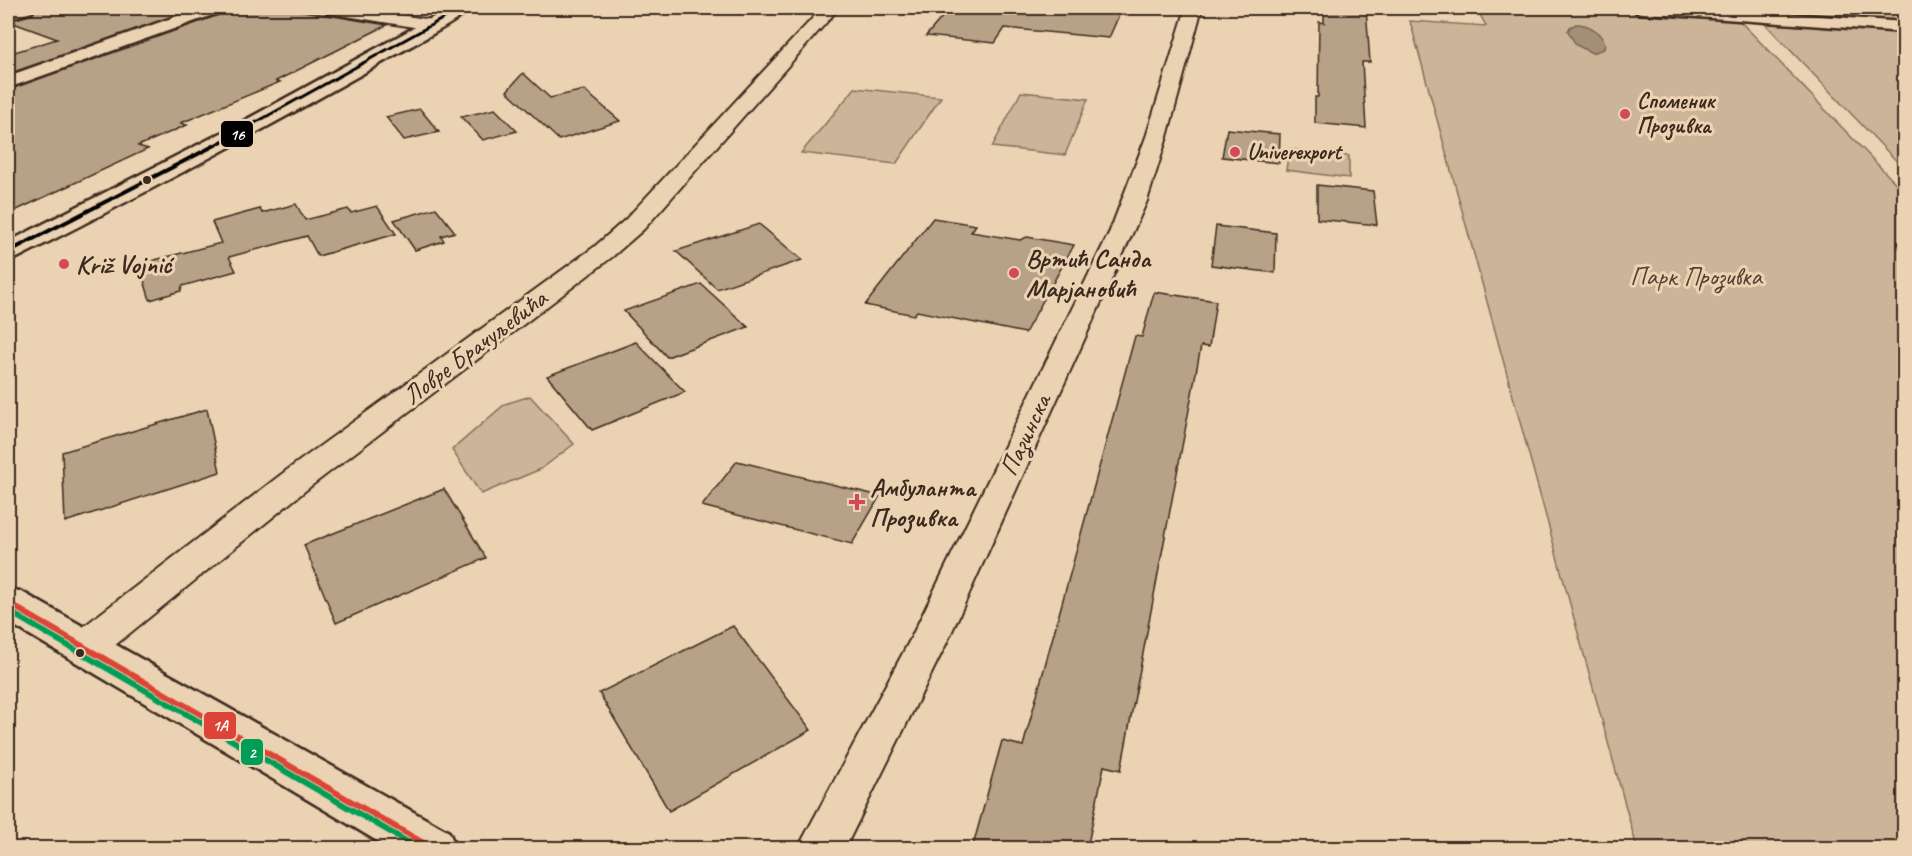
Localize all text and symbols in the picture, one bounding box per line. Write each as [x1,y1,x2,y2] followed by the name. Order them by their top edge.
[1637,87,1716,141] place label: Споменик Прозивка
[1618,107,1632,121] marker: Споменик Прозивка
[220,120,254,148] line badge: 16
[230,125,246,145] text: 16
[1247,138,1344,166] place label: Univerexport
[1228,145,1242,159] marker: Univerexport
[141,174,153,186] unlabelled marker
[1026,242,1152,305] place label: Вртић Санда Марјановић
[76,248,175,281] place label: Križ Vojnić
[57,257,71,271] marker: Križ Vojnić
[1630,260,1764,294] park label: Парк Прозивка
[1007,266,1021,280] marker: Вртић Санда Марјановић
[396,281,555,412] street label: Ловре Брачуљевића
[992,387,1060,481] street label: Пазинска
[870,471,978,534] place label: Амбуланта Прозивка
[848,493,866,511] marker: Амбуланта Прозивка
[74,647,86,659] unlabelled marker
[203,711,237,740] line badge: 1A
[212,716,230,736] text: 1A
[240,738,264,766] line badge: 2
[248,743,257,763] text: 2

